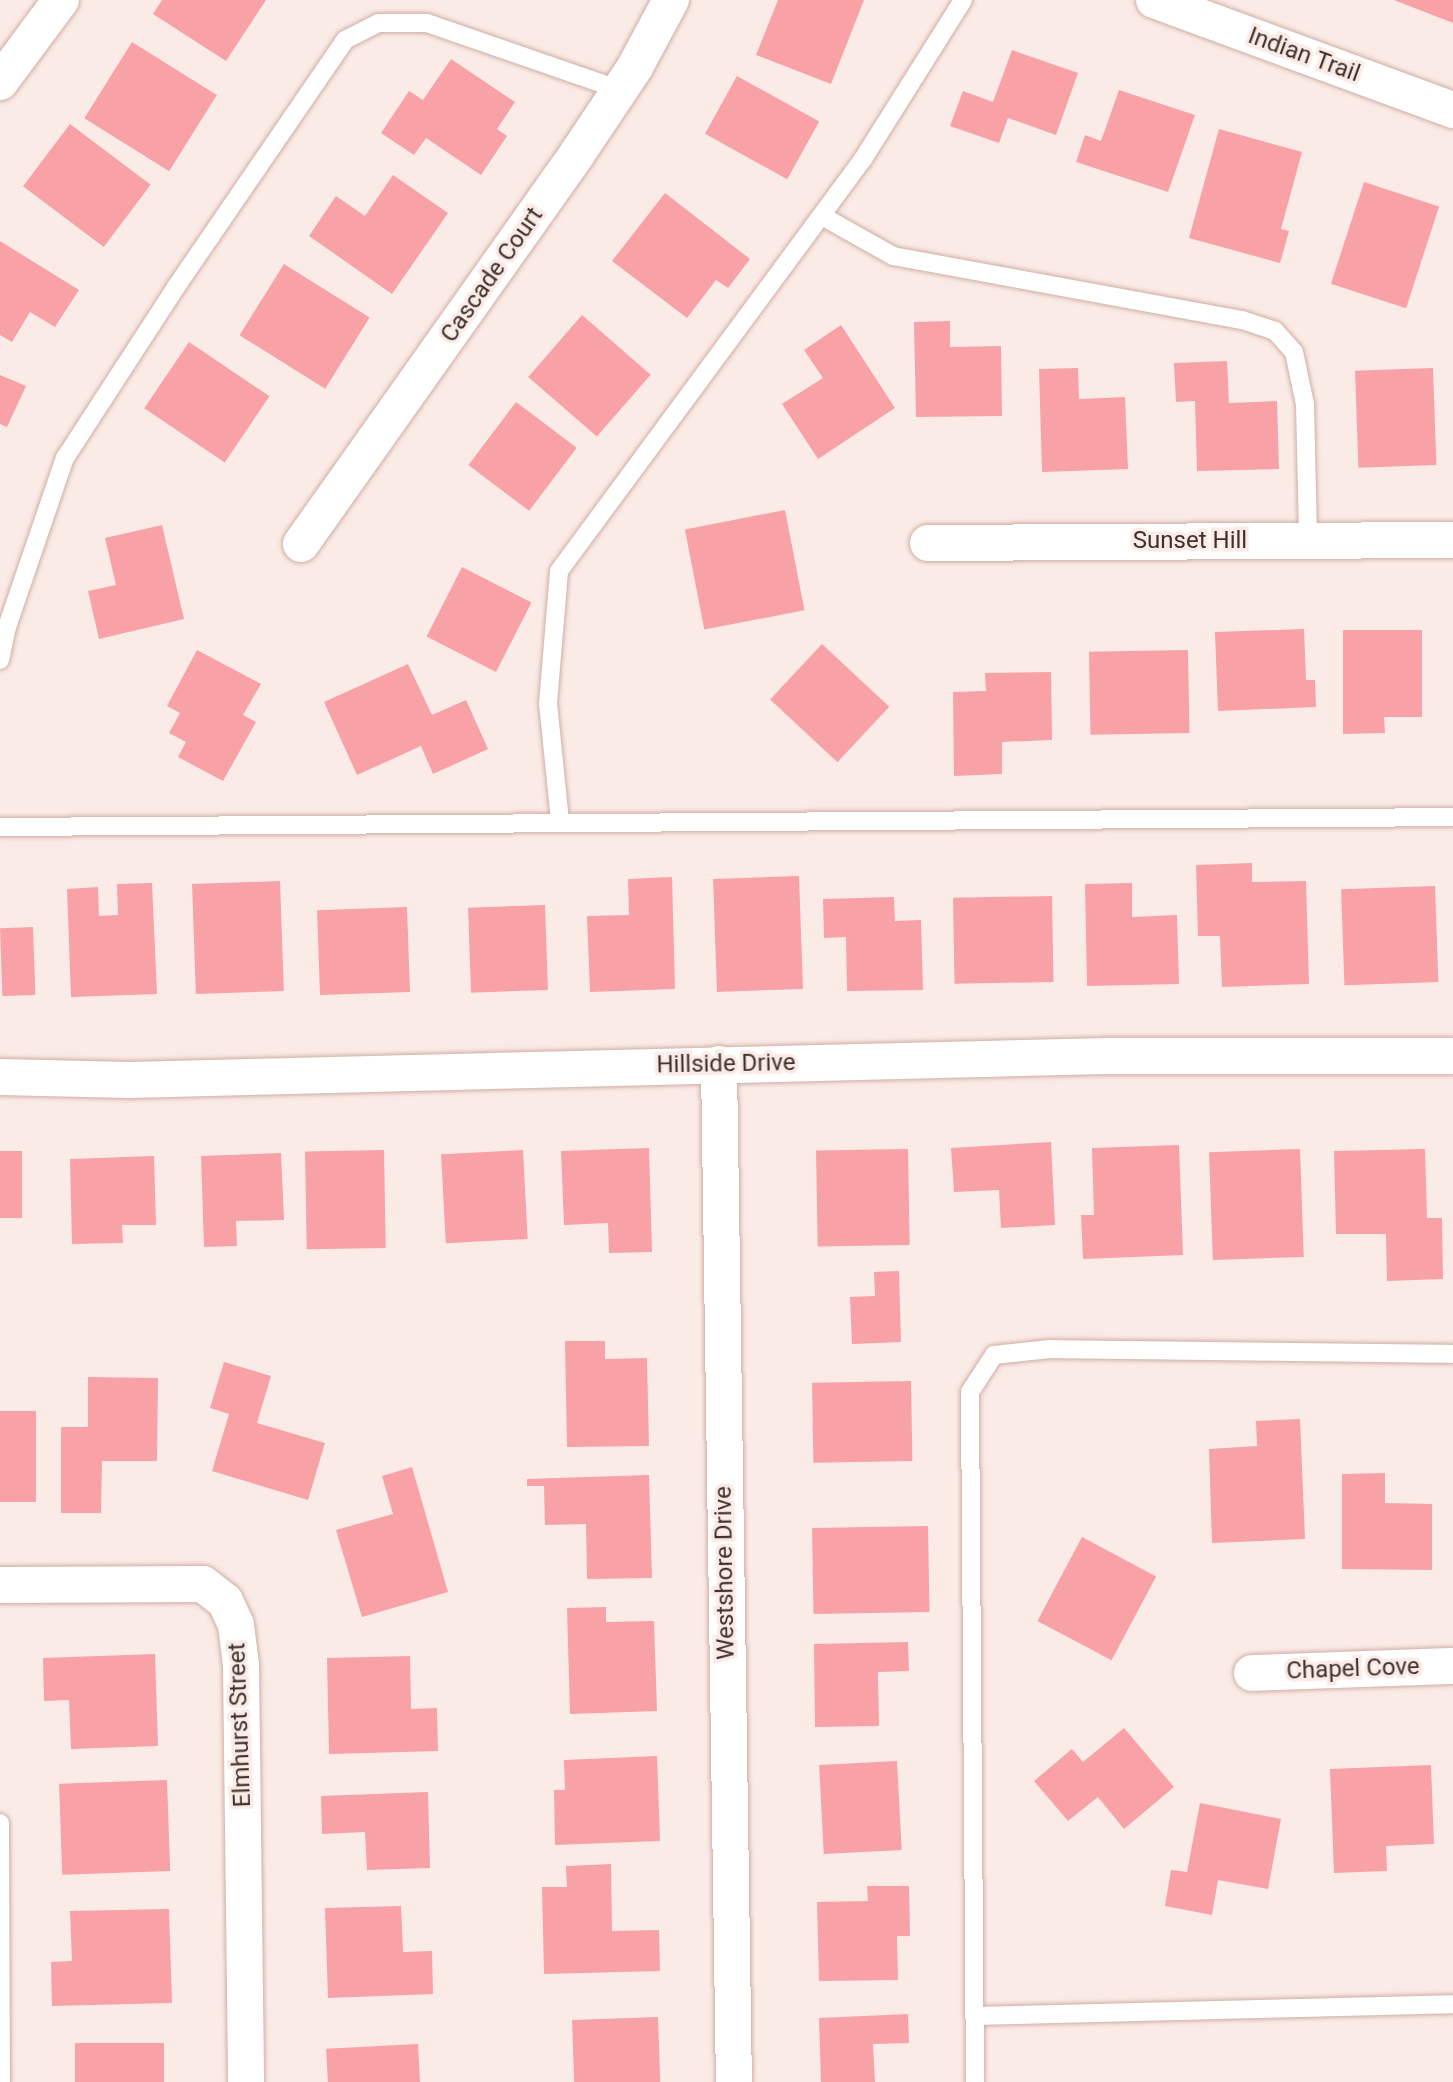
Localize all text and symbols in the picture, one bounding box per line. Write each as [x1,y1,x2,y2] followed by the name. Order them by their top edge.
[1244,21,1364,89] street label: Indian Trail
[435,202,549,348] street label: Cascade Court
[1133,527,1247,555] street label: Sunset Hill
[656,1048,796,1080] street label: Hillside Drive
[709,1486,741,1660] street label: Westshore Drive
[223,1642,257,1808] street label: Elmhurst Street
[1286,1652,1420,1686] street label: Chapel Cove

